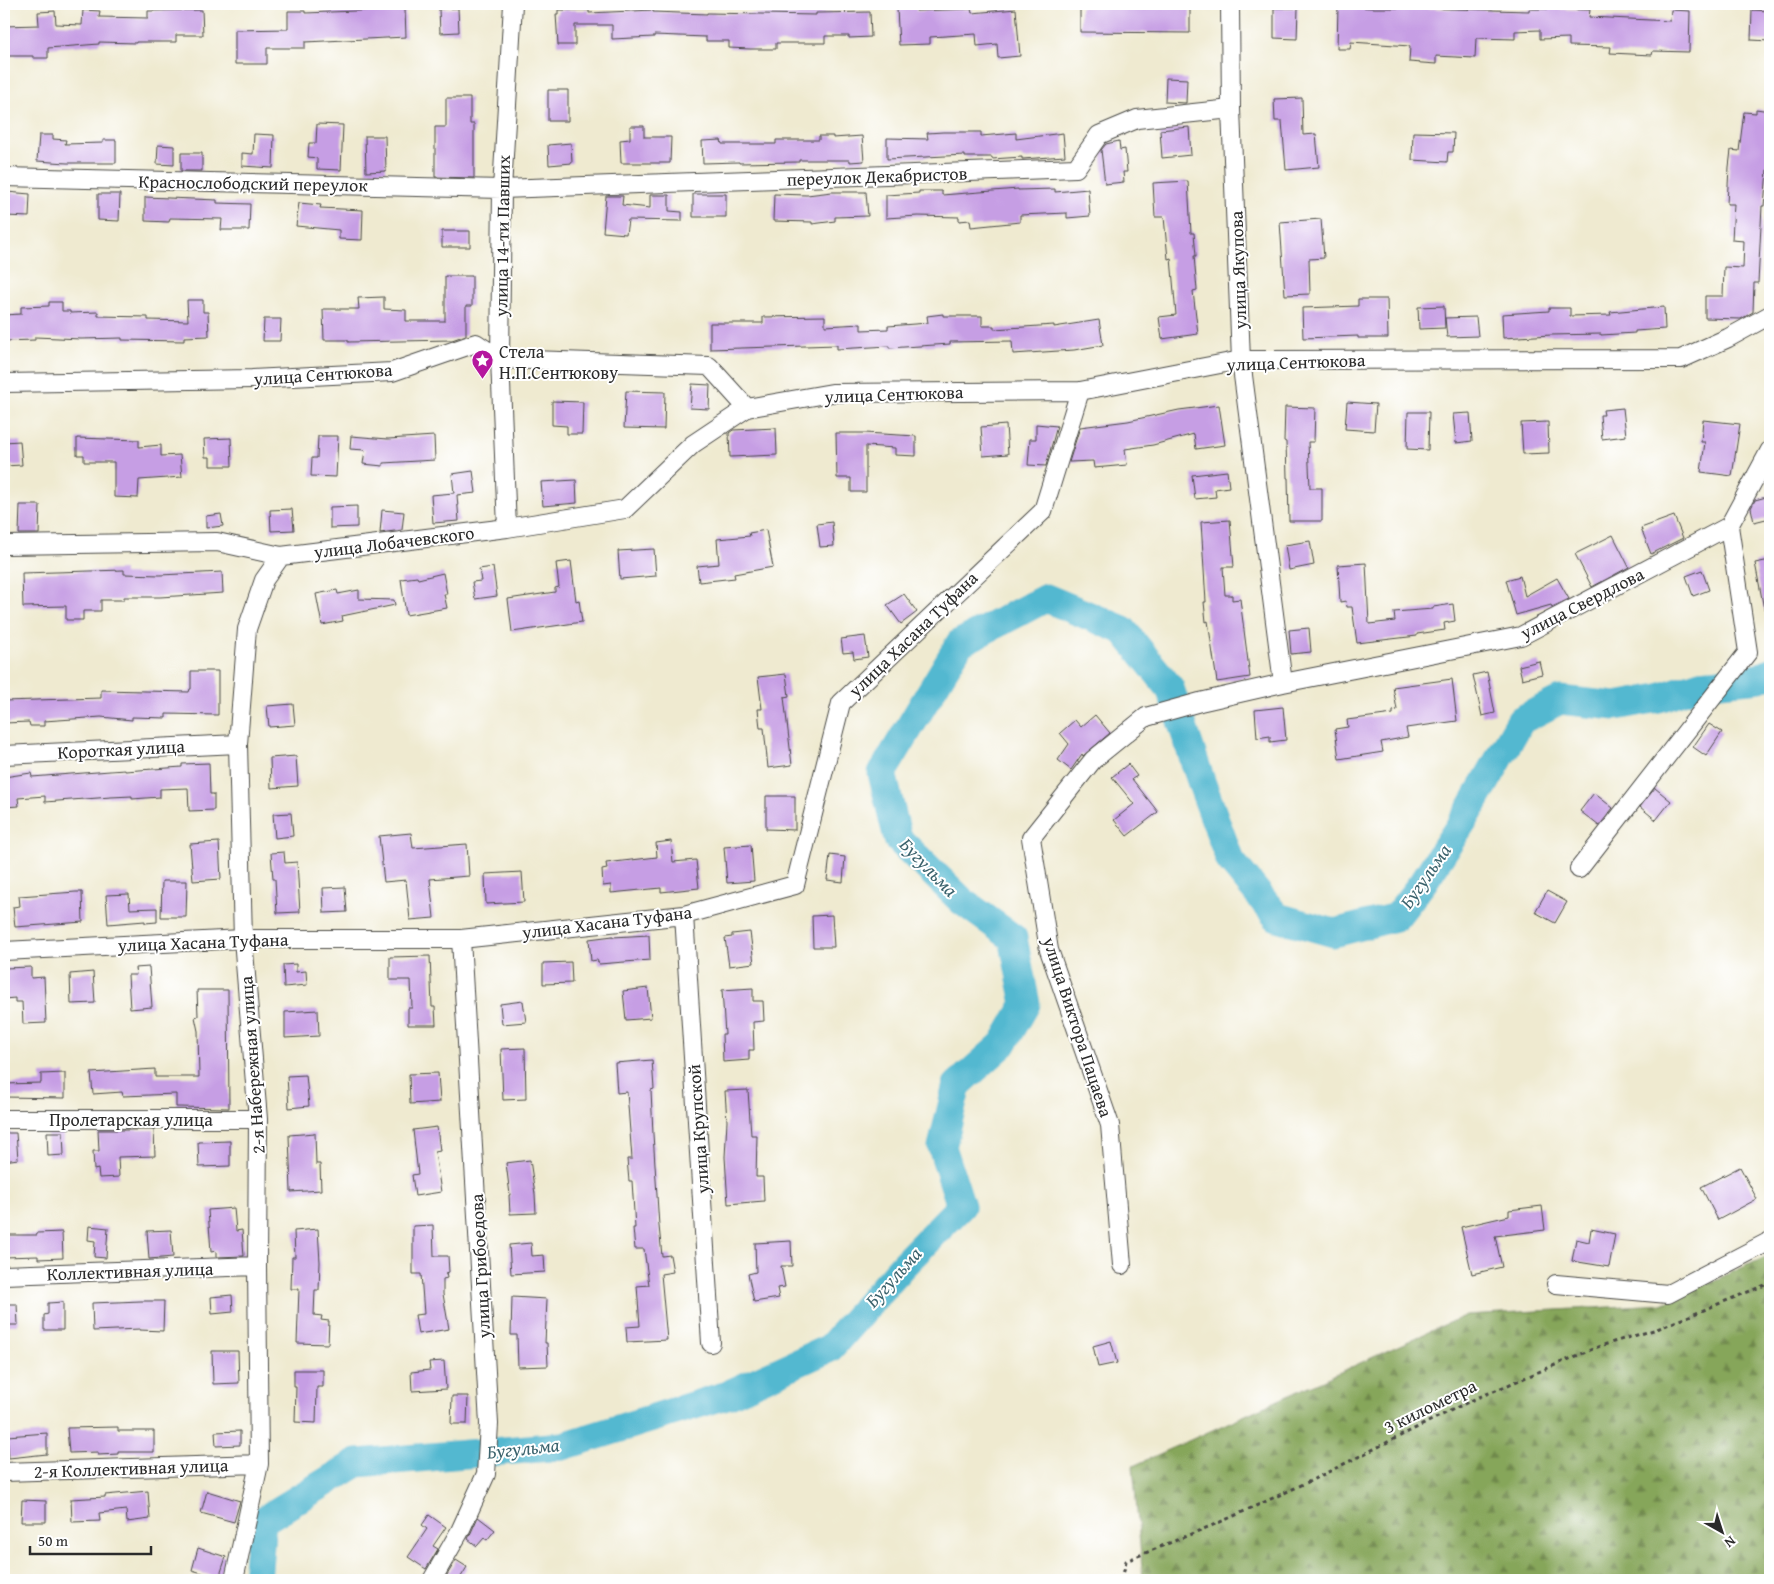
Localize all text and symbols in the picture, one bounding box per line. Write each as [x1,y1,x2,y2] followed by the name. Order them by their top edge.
[487,154,517,318] street label: улица 14-ти Павших
[786,159,968,193] street label: переулок Декабристов
[138,168,368,199] street label: Краснослободский переулок
[1222,210,1254,331] street label: улица Якупова
[499,338,618,386] place label: Стела Н.П.Сентюкову
[1225,346,1366,378] street label: улица Сентюкова
[471,349,495,380] place icon: Стела Н.П.Сентюкову
[252,356,394,392] street label: улица Сентюкова
[823,378,964,410] street label: улица Сентюкова
[311,519,476,565] street label: улица Лобачевского
[1515,560,1649,646] street label: улица Свердлова
[842,565,984,704] street label: улица Хасана Туфана
[57,732,186,766] street label: Короткая улица
[894,831,965,903] water label: Бугульма
[1393,838,1458,914] water label: Бугульма
[520,898,694,946] street label: улица Хасана Туфана
[116,926,289,959] street label: улица Хасана Туфана
[1036,933,1120,1121] street label: улица Виктора Пацаева
[232,975,272,1155] street label: 2-я Набережная улица
[680,1063,716,1196] street label: улица Крупской
[49,1106,213,1133] street label: Пролетарская улица
[463,1193,497,1340] street label: улица Грибоедова
[858,1240,928,1313] water label: Бугульма
[46,1255,214,1287] street label: Коллективная улица
[1379,1372,1481,1440] street label: 3 километра
[485,1430,561,1466] water label: Бугульма
[33,1451,229,1485] street label: 2-я Коллективная улица
[1696,1506,1746,1556] north arrow
[30,1524,151,1556] scale bar
[38,1530,69,1551] text: 50 m
[1720,1531,1740,1553] text: N

